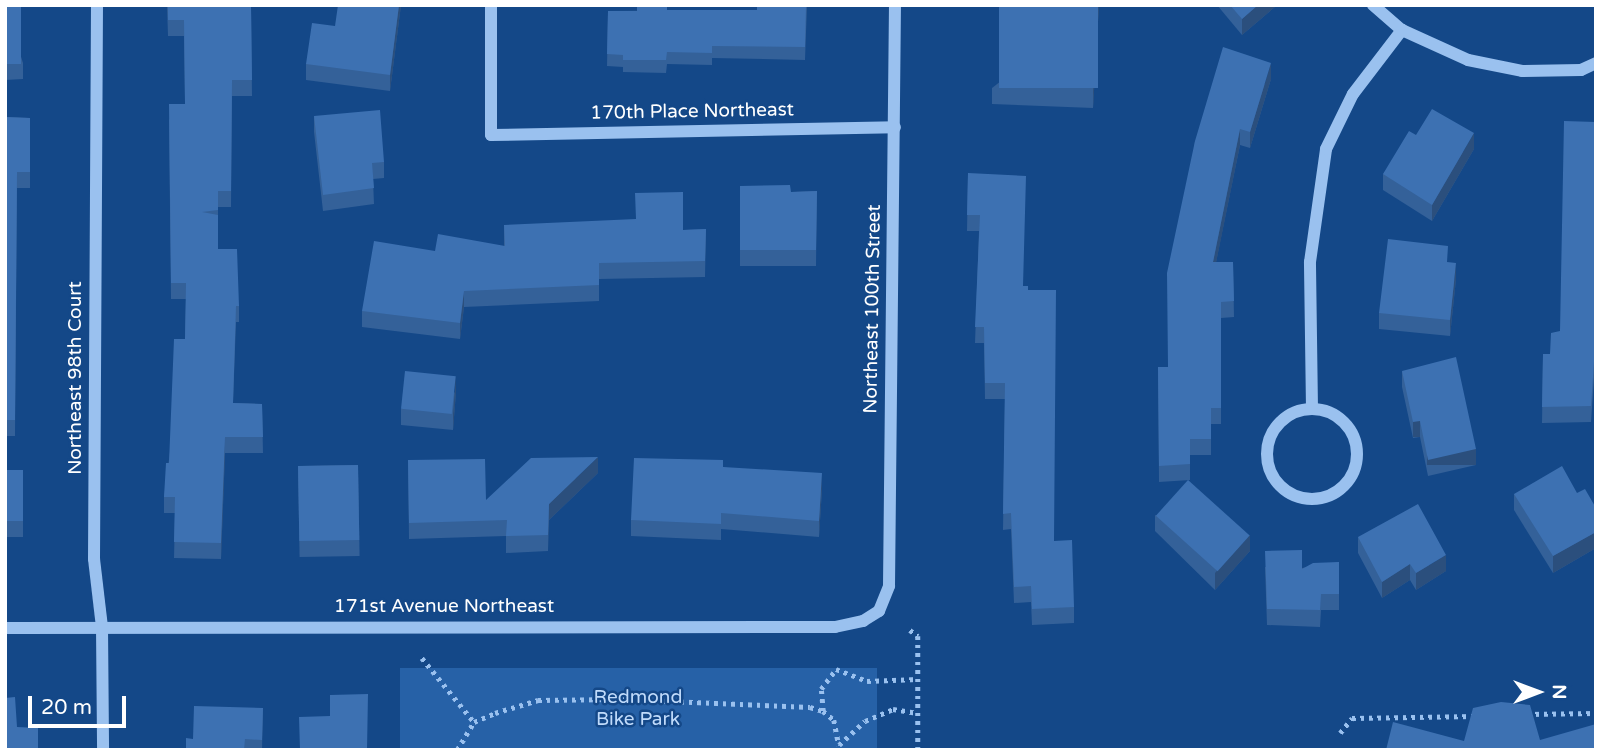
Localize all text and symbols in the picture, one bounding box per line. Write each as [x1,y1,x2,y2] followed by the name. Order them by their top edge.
[590,99,794,125] street label: 170th Place Northeast
[860,204,886,414] street label: Northeast 100th Street
[65,281,87,475] street label: Northeast 98th Court
[334,596,554,618] street label: 171st Avenue Northeast
[1503,657,1573,727] north arrow
[32,682,130,726] scale bar
[1548,684,1570,700] text: N
[594,687,682,731] park label: Redmond Bike Park
[41,695,92,720] text: 20 m

